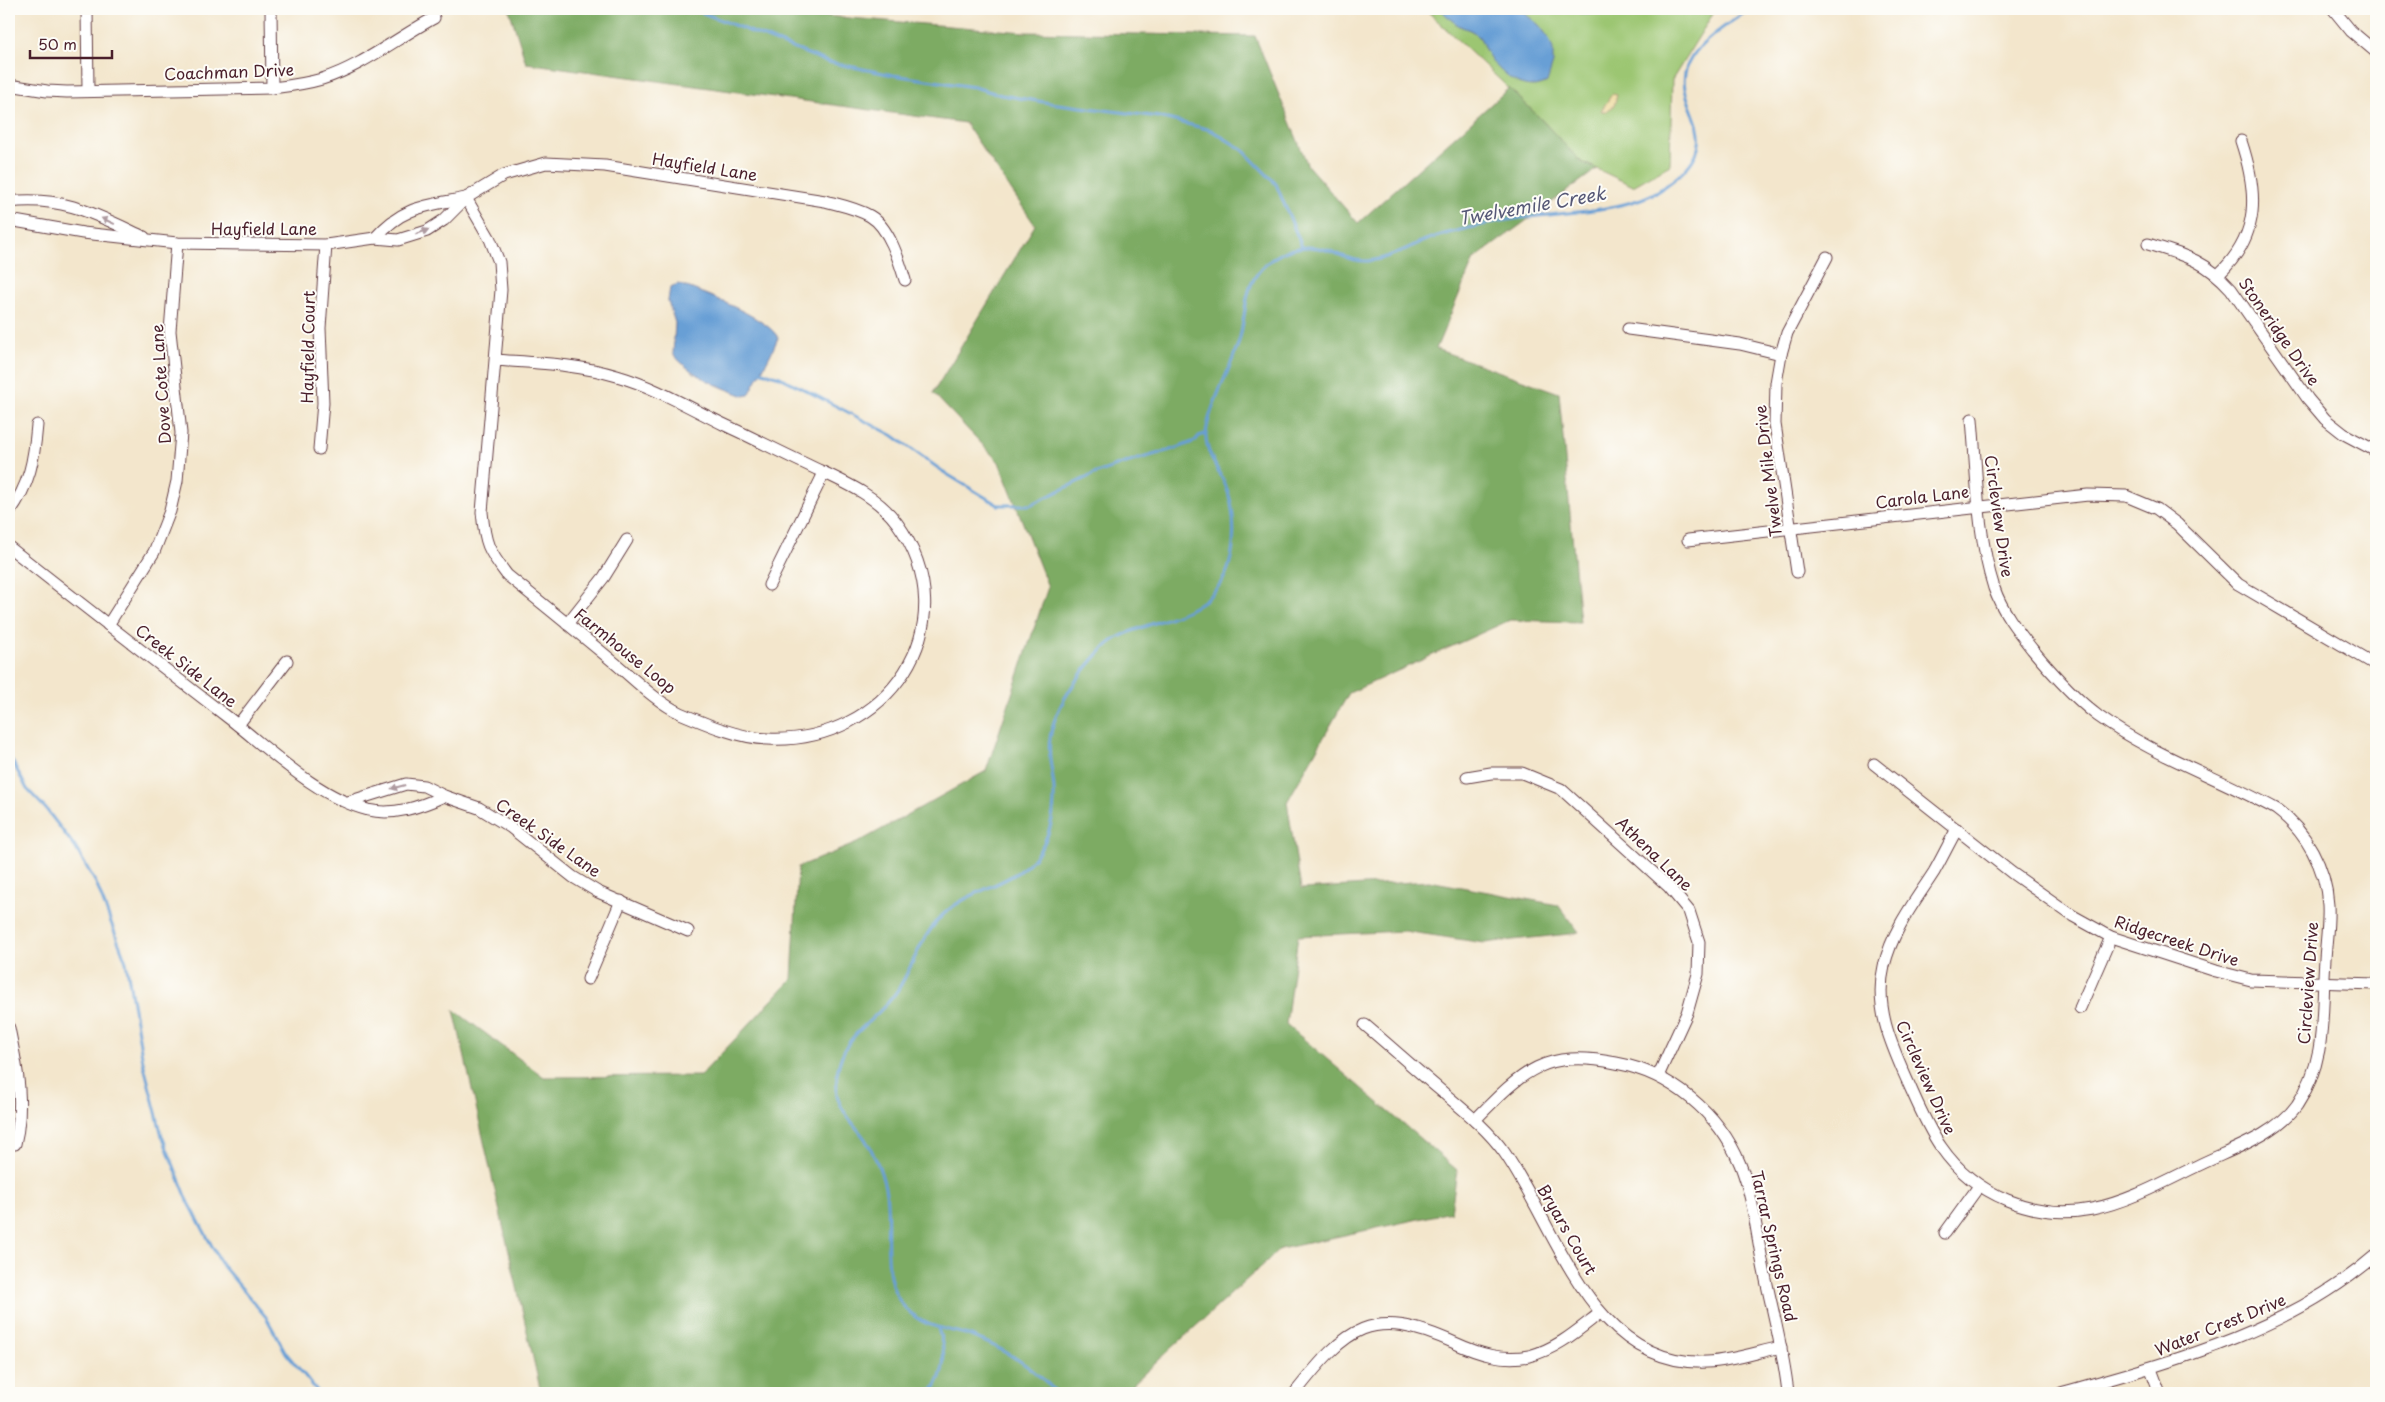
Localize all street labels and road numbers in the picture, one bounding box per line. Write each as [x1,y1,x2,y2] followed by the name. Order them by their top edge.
[164,57,294,85] street label: Coachman Drive
[651,146,759,186] street label: Hayfield Lane
[211,216,317,240] street label: Hayfield Lane
[2234,272,2326,390] street label: Stoneridge Drive
[294,290,320,404] street label: Hayfield Court
[144,323,176,445] street label: Dove Cote Lane
[1747,403,1787,538] street label: Twelve Mile Drive
[1980,453,2020,579] street label: Circleview Drive
[1874,478,1970,514] street label: Carola Lane
[570,601,682,699] street label: Farmhouse Loop
[131,617,243,713] street label: Creek Side Lane
[491,792,607,882] street label: Creek Side Lane
[1611,810,1699,896] street label: Athena Lane
[2112,909,2242,971] street label: Ridgecreek Drive
[2291,921,2323,1045] street label: Circleview Drive
[1891,1016,1963,1138] street label: Circleview Drive
[1746,1168,1804,1324] street label: Tarrar Springs Road
[1532,1179,1604,1279] street label: Bryars Court
[2151,1287,2289,1361] street label: Water Crest Drive

